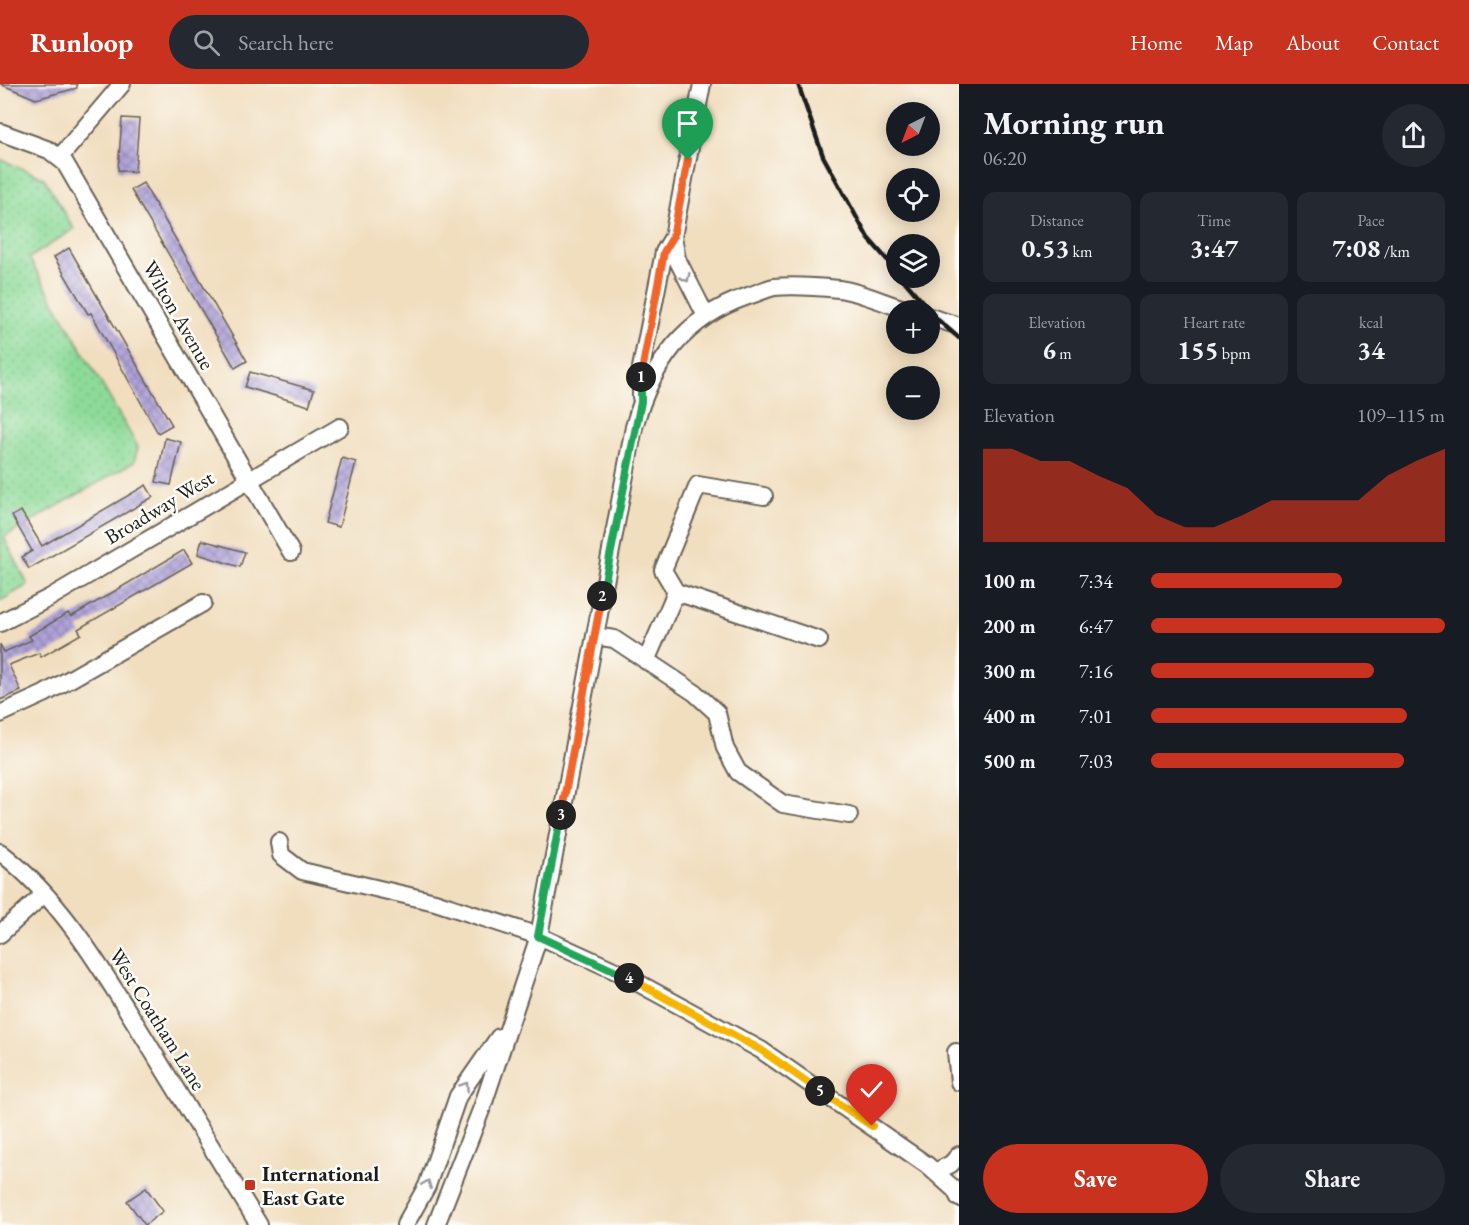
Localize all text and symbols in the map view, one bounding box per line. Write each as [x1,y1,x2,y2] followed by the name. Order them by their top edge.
[169,15,589,69] search box
[30,24,133,60] text: Runloop
[190,26,223,59] icon: search
[238,28,334,57] text: Search here
[1130,29,1182,56] text: Home
[1215,29,1253,56] text: Map
[1286,29,1339,56] text: About
[1372,29,1439,56] text: Contact
[662,98,713,160] pin
[983,101,1165,144] text: Morning run
[886,102,940,156] north arrow
[886,102,940,420] map controls
[1382,104,1445,167] button: share
[671,107,704,140] icon: arrive
[983,145,1026,171] text: 06:20
[886,168,940,222] button: locate
[1030,210,1084,231] text: Distance
[1197,210,1231,231] text: Time
[1358,210,1384,231] text: Pace
[1022,231,1069,265] text: 0.53
[1190,231,1238,265] text: 3:47
[1332,231,1381,265] text: 7:08
[886,234,940,288] button: layers
[1069,241,1092,262] text: km
[1381,241,1410,262] text: /km
[137,256,221,374] street label: Wilton Avenue
[679,271,690,282] one-way arrow
[886,300,940,354] button: +
[1028,312,1086,333] text: Elevation
[1183,312,1245,333] text: Heart rate
[1359,312,1383,333] text: kcal
[1042,333,1056,367] text: 6
[1177,333,1219,367] text: 155
[1357,333,1385,367] text: 34
[1056,343,1072,364] text: m
[1219,343,1251,364] text: bpm
[626,362,656,392] pin: 1
[637,366,645,387] text: 1
[886,366,940,420] button: −
[983,402,1055,428] text: Elevation
[1357,402,1445,428] text: 109–115 m
[99,464,219,550] street label: Broadway West
[983,568,1036,594] text: 100 m
[1079,568,1113,594] text: 7:34
[587,581,617,611] pin: 2
[598,585,606,606] text: 2
[983,613,1036,639] text: 200 m
[1079,613,1113,639] text: 6:47
[983,658,1036,684] text: 300 m
[1079,658,1113,684] text: 7:16
[983,703,1036,729] text: 400 m
[1079,703,1113,729] text: 7:01
[983,748,1036,774] text: 500 m
[1079,748,1113,774] text: 7:03
[546,800,576,830] pin: 3
[557,804,565,825] text: 3
[104,943,212,1095] street label: West Coatham Lane
[614,963,644,993] pin: 4
[625,967,633,988] text: 4
[846,1064,897,1126] pin
[855,1073,888,1106] icon: check
[805,1076,835,1106] pin: 5
[816,1080,824,1101] text: 5
[458,1082,470,1092] one-way arrow
[983,1144,1208,1213] button: Save
[1220,1144,1445,1213] button: Share
[262,1160,379,1211] place label: International East Gate
[243,1178,257,1192] marker: International East Gate
[420,1179,432,1190] one-way arrow

